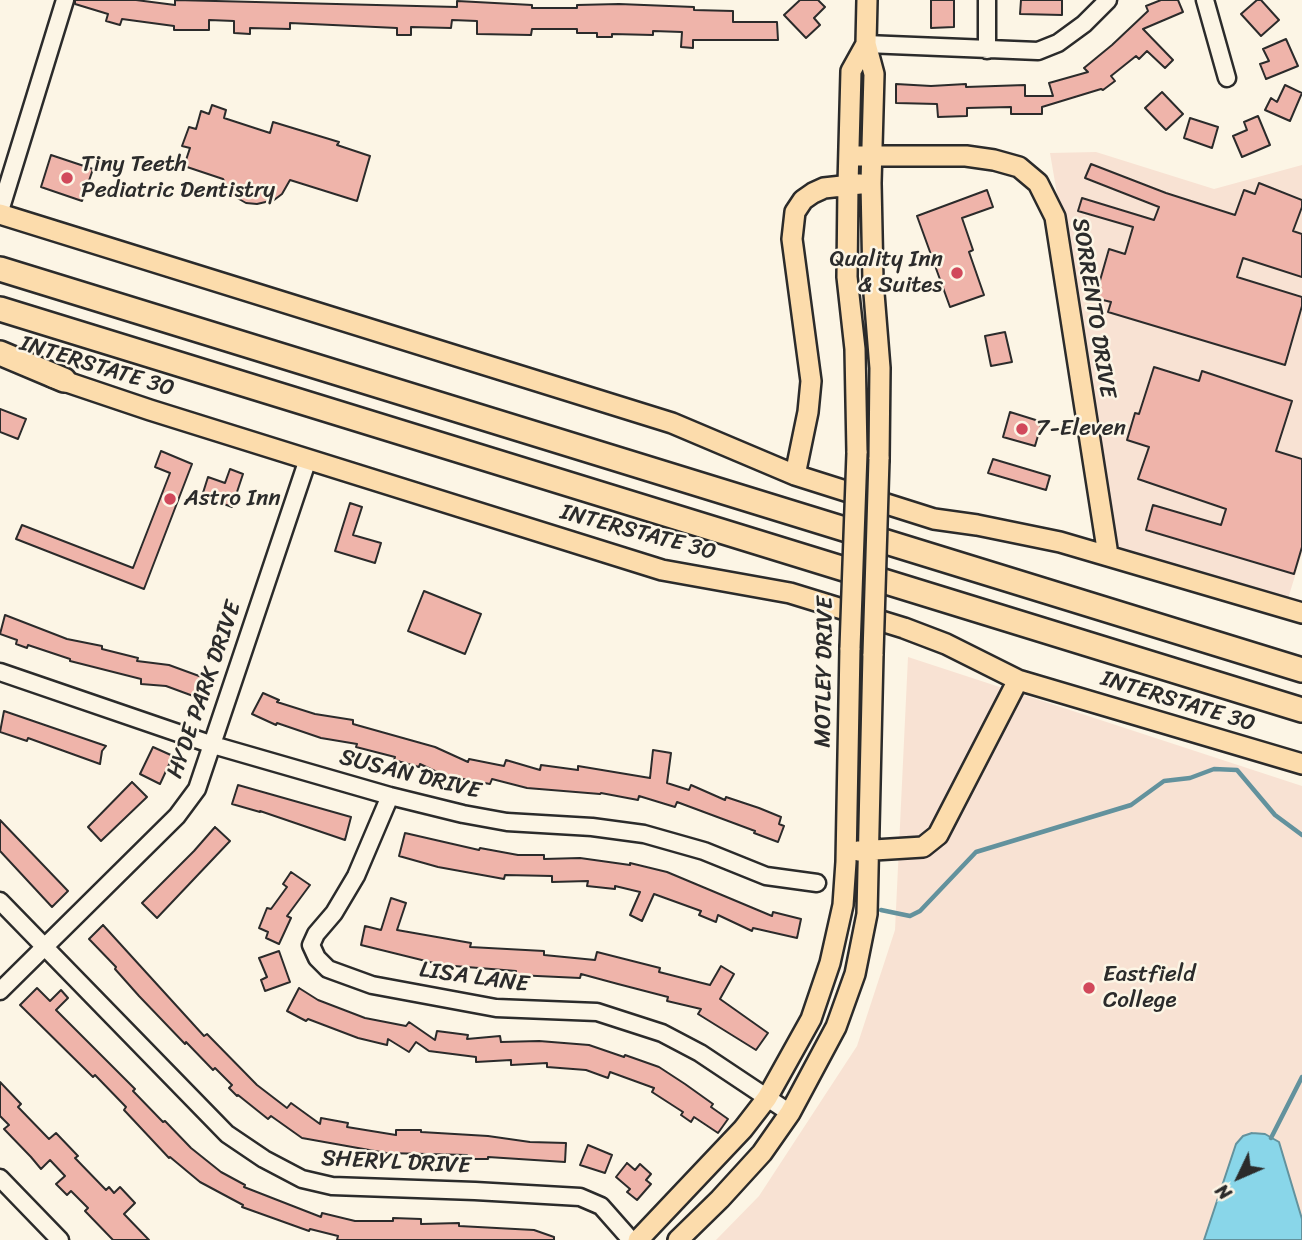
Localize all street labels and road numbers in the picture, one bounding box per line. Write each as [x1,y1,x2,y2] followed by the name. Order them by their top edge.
[1065,216,1121,400] street label: SORRENTO DRIVE
[17,330,177,404] street label: INTERSTATE 30
[557,499,719,567] street label: INTERSTATE 30
[810,596,840,748] street label: MOTLEY DRIVE
[162,598,248,782] street label: HYDE PARK DRIVE
[1098,665,1258,739] street label: INTERSTATE 30
[337,744,483,806] street label: SUSAN DRIVE
[418,957,530,999] street label: LISA LANE
[320,1145,472,1181] street label: SHERYL DRIVE

